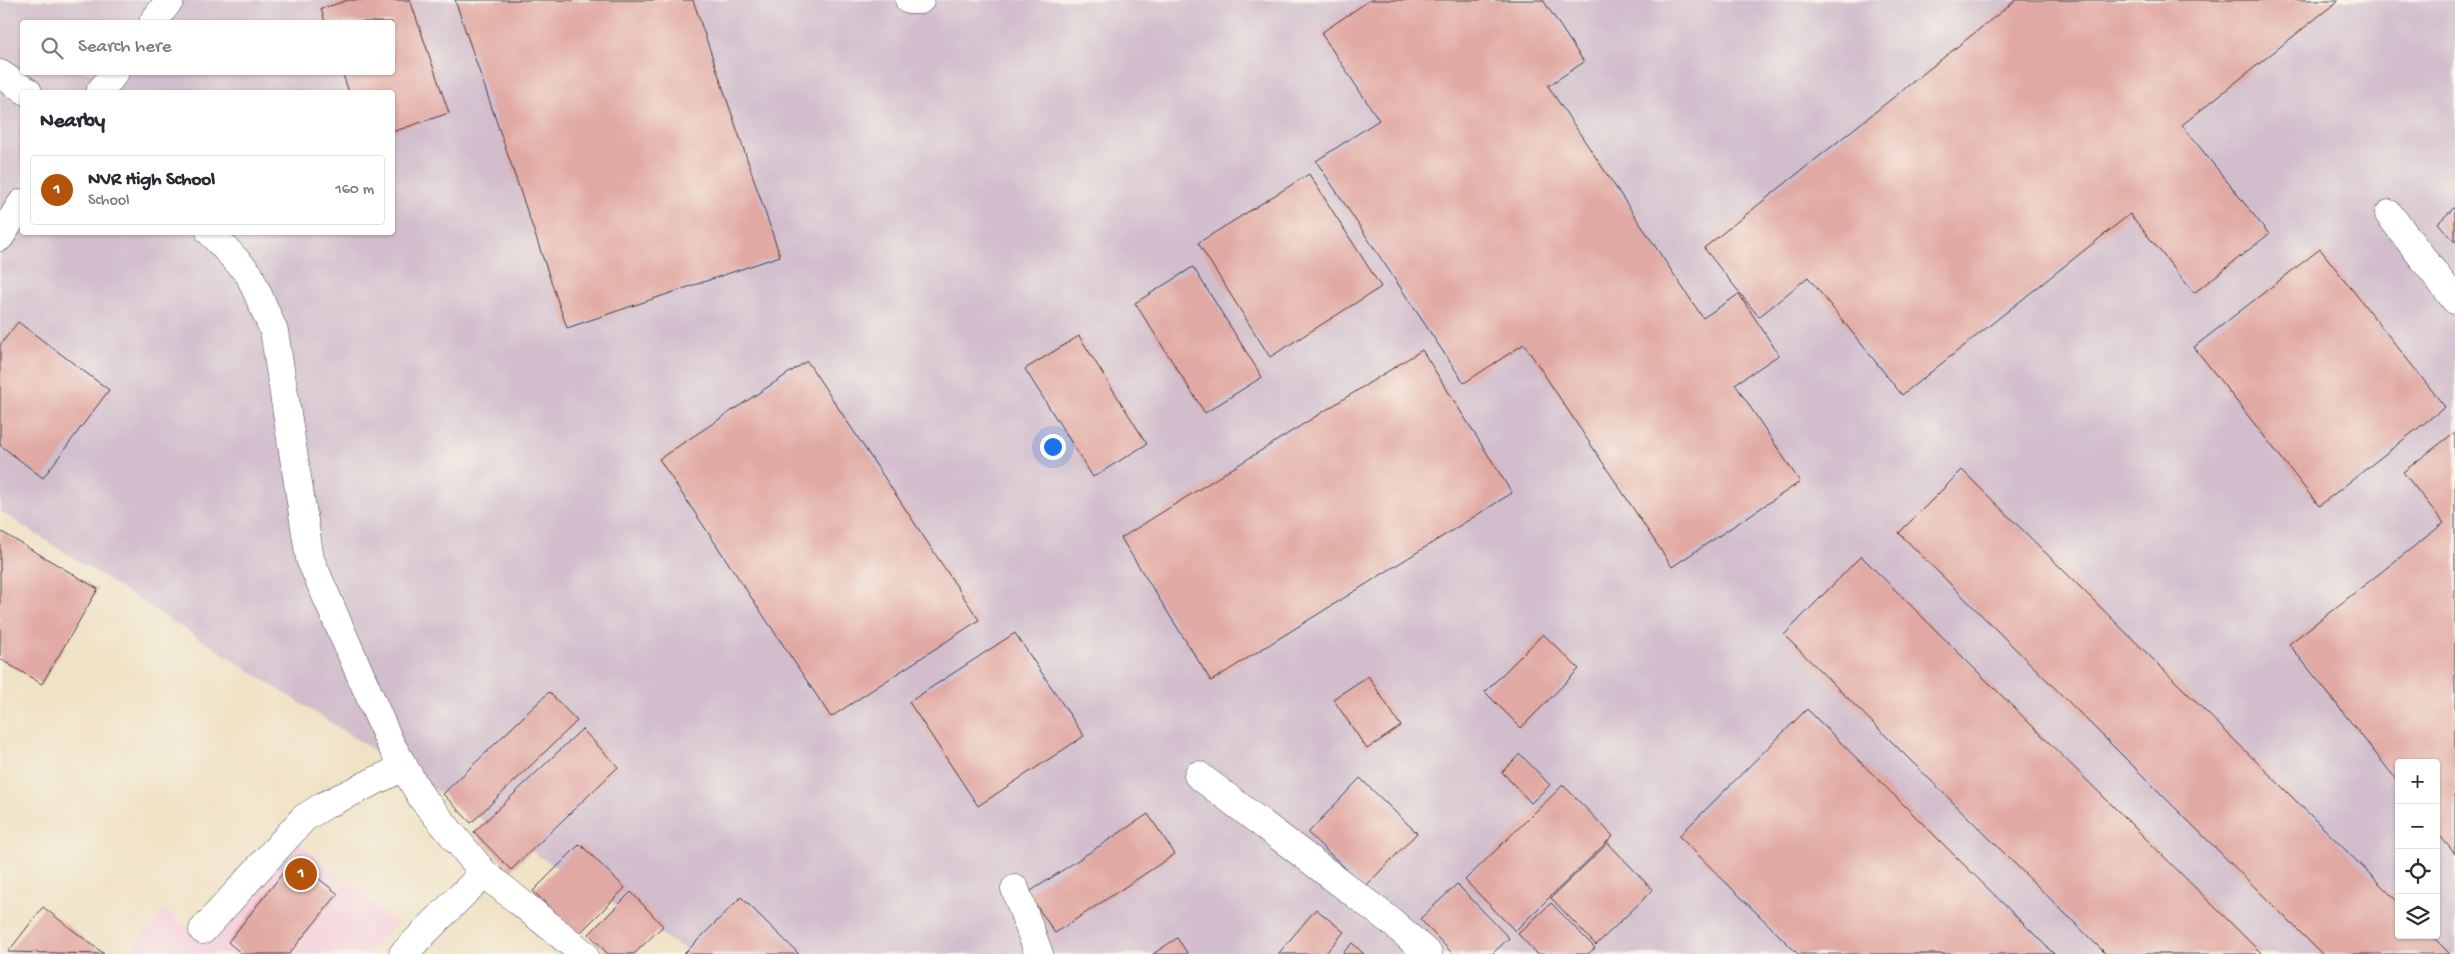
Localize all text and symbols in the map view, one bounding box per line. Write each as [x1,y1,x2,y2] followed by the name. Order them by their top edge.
[20,20,395,75] search box
[38,34,66,62] icon: search
[78,36,172,59] text: Search here
[40,110,105,135] text: Nearby
[88,169,215,192] text: NVR High School
[54,181,60,200] text: 1
[335,181,374,200] text: 160 m
[88,192,130,211] text: School
[1040,434,1066,460] your location
[2395,759,2440,939] map controls
[2395,759,2440,804] button: +
[2395,804,2440,849] button: −
[2395,849,2440,894] button: locate
[285,855,317,893] pin: 1
[2395,894,2440,939] button: layers

